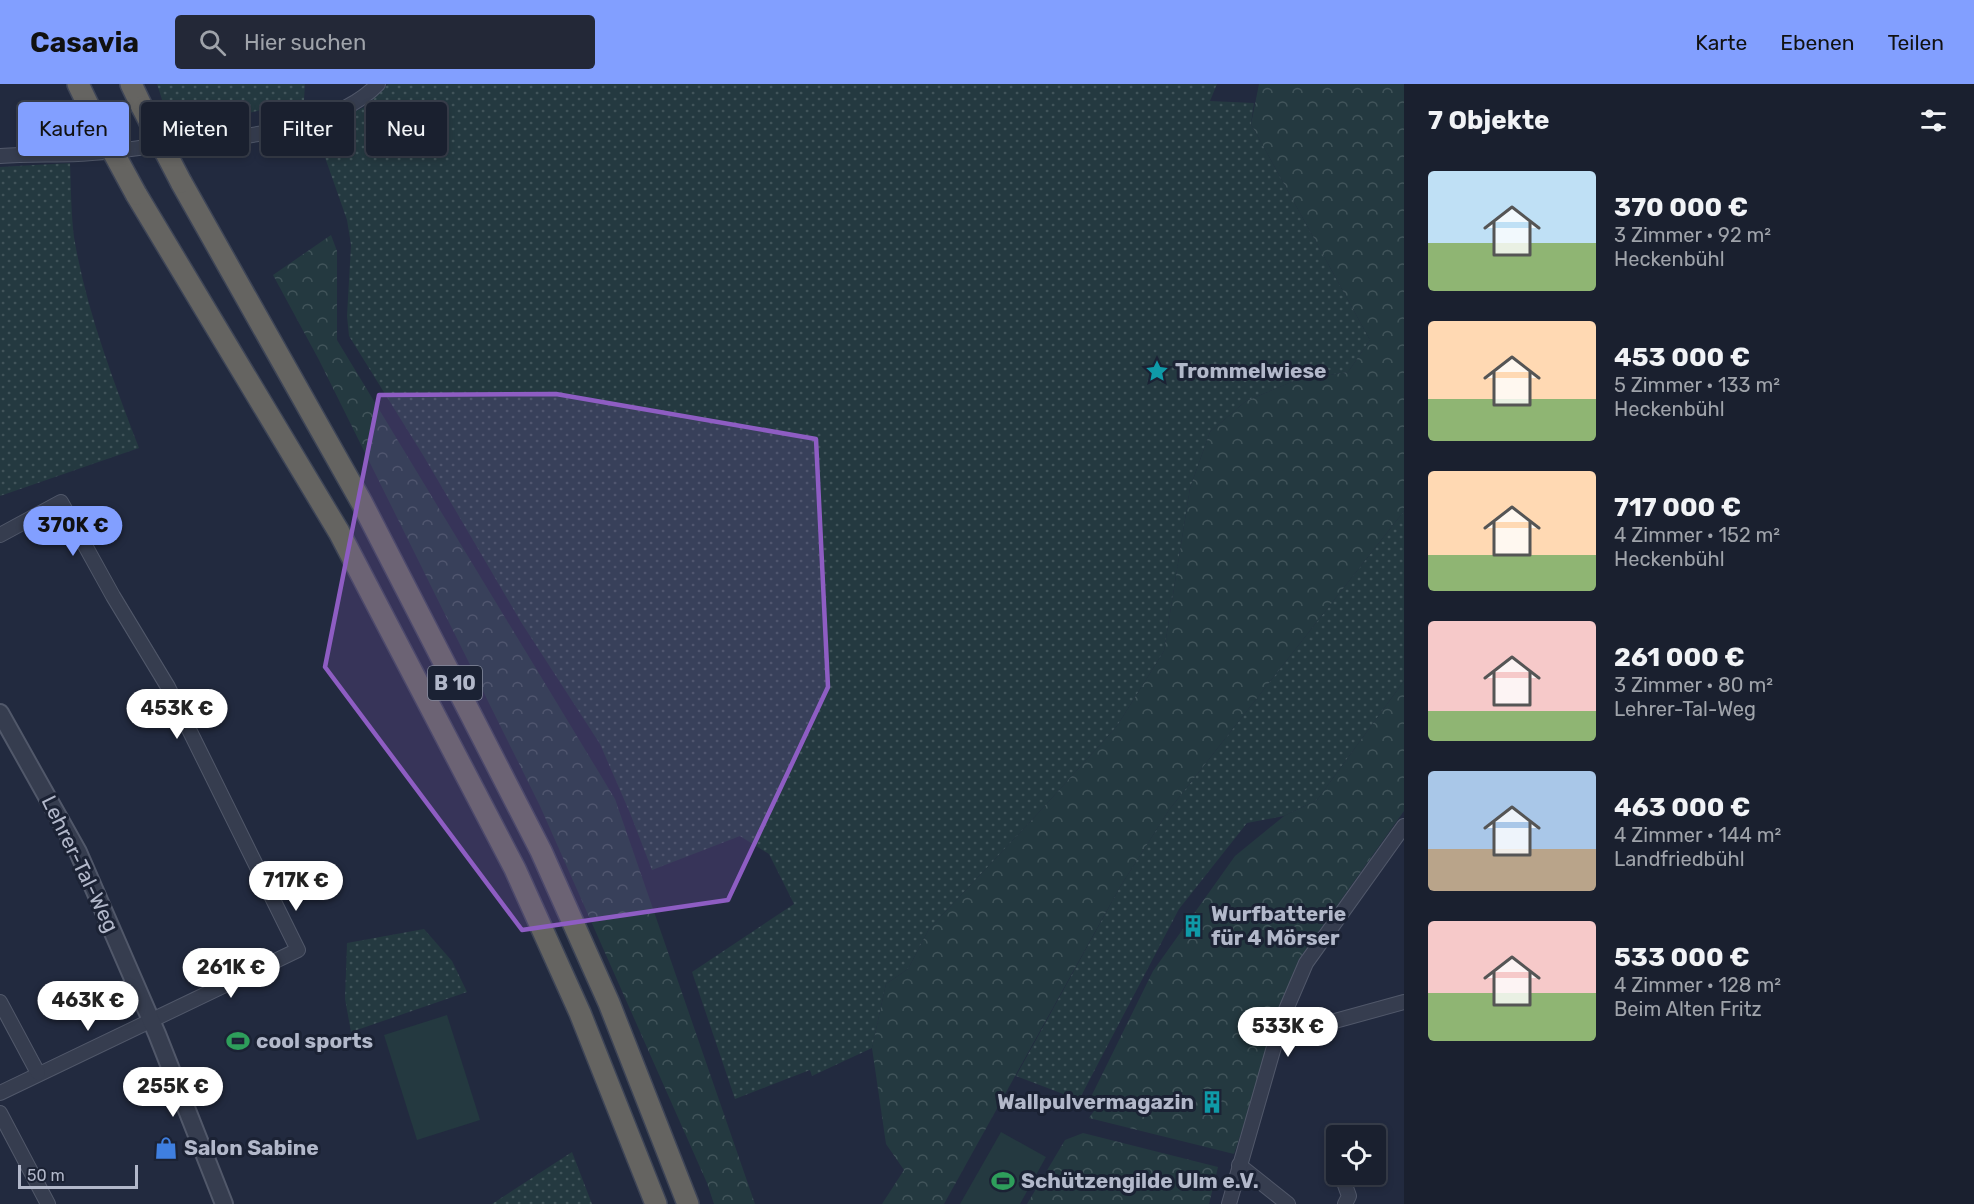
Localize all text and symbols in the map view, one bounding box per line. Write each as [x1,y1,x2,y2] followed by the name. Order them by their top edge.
[175,15,595,69] search box
[30,26,139,59] text: Casavia
[196,26,229,59] icon: search
[244,29,366,56] text: Hier suchen
[1695,30,1747,55] text: Karte
[1780,30,1854,55] text: Ebenen
[1887,30,1944,55] text: Teilen
[18,102,129,156] chip: Kaufen
[141,102,249,156] chip: Mieten
[261,102,354,156] chip: Filter
[366,102,447,156] chip: Neu
[1917,104,1950,137] icon: filters
[1428,105,1549,136] text: 7 Objekte
[1614,192,1748,223] text: 370 000 €
[1476,195,1548,267] icon: home
[1614,223,1771,247] text: 3 Zimmer · 92 m²
[1614,247,1725,271] text: Heckenbühl
[1614,342,1750,373] text: 453 000 €
[1476,345,1548,417] icon: home
[1144,358,1170,384] place icon: Trommelwiese
[1175,358,1327,383] place label: Trommelwiese
[1614,373,1780,397] text: 5 Zimmer · 133 m²
[1614,397,1725,421] text: Heckenbühl
[1614,492,1741,523] text: 717 000 €
[1476,495,1548,567] icon: home
[24,506,122,557] pin: 370K €
[37,513,109,537] text: 370K €
[1614,523,1780,547] text: 4 Zimmer · 152 m²
[1614,547,1725,571] text: Heckenbühl
[1614,642,1745,673] text: 261 000 €
[1476,645,1548,717] icon: home
[428,666,482,700] road number: B 10
[1614,673,1773,697] text: 3 Zimmer · 80 m²
[128,689,226,740] pin: 453K €
[141,696,213,720] text: 453K €
[1614,697,1756,721] text: Lehrer-Tal-Weg
[37,791,124,936] street label: Lehrer-Tal-Weg
[1614,792,1750,823] text: 463 000 €
[1476,795,1548,867] icon: home
[1614,823,1781,847] text: 4 Zimmer · 144 m²
[1614,847,1745,871] text: Landfriedbühl
[247,861,345,912] pin: 717K €
[263,868,329,892] text: 717K €
[1211,901,1346,950] place label: Wurfbatterie für 4 Mörser
[1180,913,1206,939] building icon: Wurfbatterie für 4 Mörser
[1614,942,1750,973] text: 533 000 €
[1476,945,1548,1017] icon: home
[182,948,280,999] pin: 261K €
[197,955,265,979] text: 261K €
[1614,973,1781,997] text: 4 Zimmer · 128 m²
[39,981,137,1032] pin: 463K €
[52,988,125,1012] text: 463K €
[1614,997,1762,1021] text: Beim Alten Fritz
[1239,1007,1337,1058] pin: 533K €
[1252,1014,1324,1038] text: 533K €
[225,1028,251,1054] sports icon: cool sports
[256,1028,373,1053] place label: cool sports
[124,1067,222,1118] pin: 255K €
[137,1074,209,1098] text: 255K €
[997,1089,1194,1114] place label: Wallpulvermagazin
[1199,1089,1225,1115] building icon: Wallpulvermagazin
[1326,1125,1386,1185] map controls
[1326,1125,1386,1185] button: locate
[153,1135,179,1161] shop icon: Salon Sabine
[184,1135,319,1160] place label: Salon Sabine
[18,1162,138,1190] scale bar
[27,1166,65,1185] text: 50 m
[990,1168,1016,1194] sports icon: Schützengilde Ulm e.V.
[1021,1168,1259,1193] place label: Schützengilde Ulm e.V.

